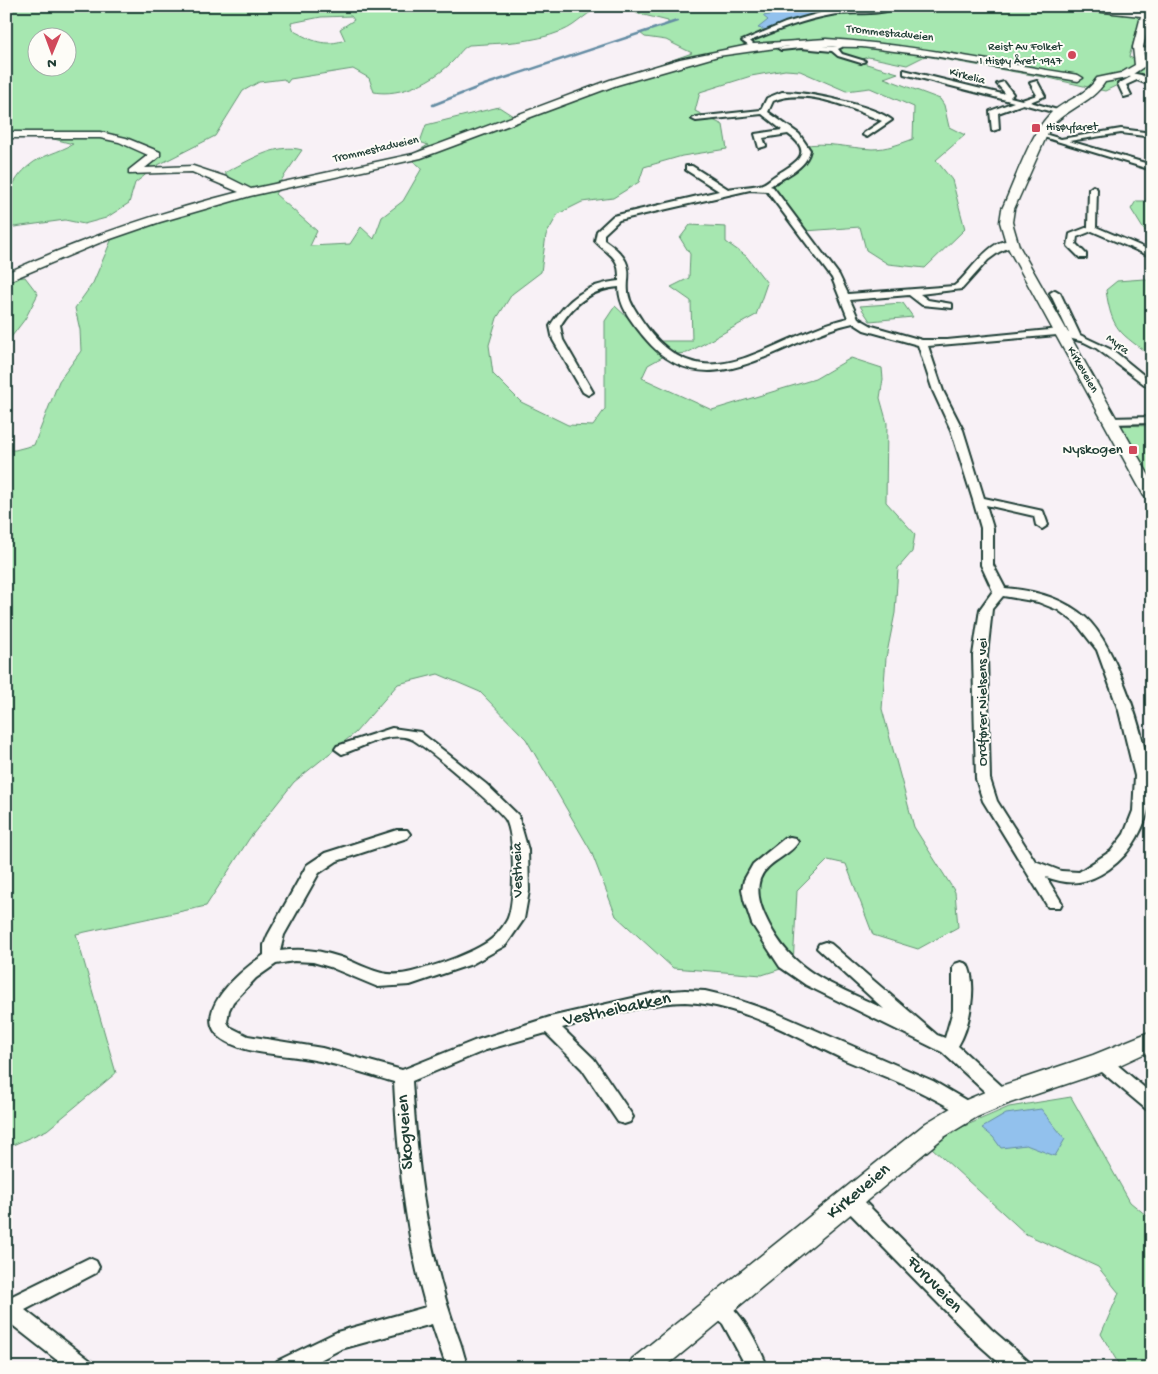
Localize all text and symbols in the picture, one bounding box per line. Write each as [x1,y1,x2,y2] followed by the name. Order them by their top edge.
[845,22,934,46] street label: Trommestadveien
[28,28,78,78] north arrow
[979,41,1063,69] place label: Reist Av Folket I Hisøy Året 1947
[1066,49,1078,61] marker: Reist Av Folket I Hisøy Året 1947
[47,54,57,71] text: N
[947,65,987,89] street label: Kirkelia
[1046,121,1099,135] place label: Hisøyfaret
[1030,122,1042,134] marker: Hisøyfaret
[331,133,420,167] street label: Trommestadveien
[1103,332,1132,358] street label: Myra
[1063,344,1101,396] street label: Kirkeveien
[1062,441,1123,459] place label: Nyskogen
[1127,444,1139,456] marker: Nyskogen
[974,638,992,766] street label: Ordfører Nielsens vei
[509,842,527,899] street label: Vestheia
[560,988,673,1032] street label: Vestheibakken
[393,1093,419,1170] street label: Skogveien
[823,1159,895,1225] street label: Kirkeveien
[901,1251,967,1318] street label: Furuveien

